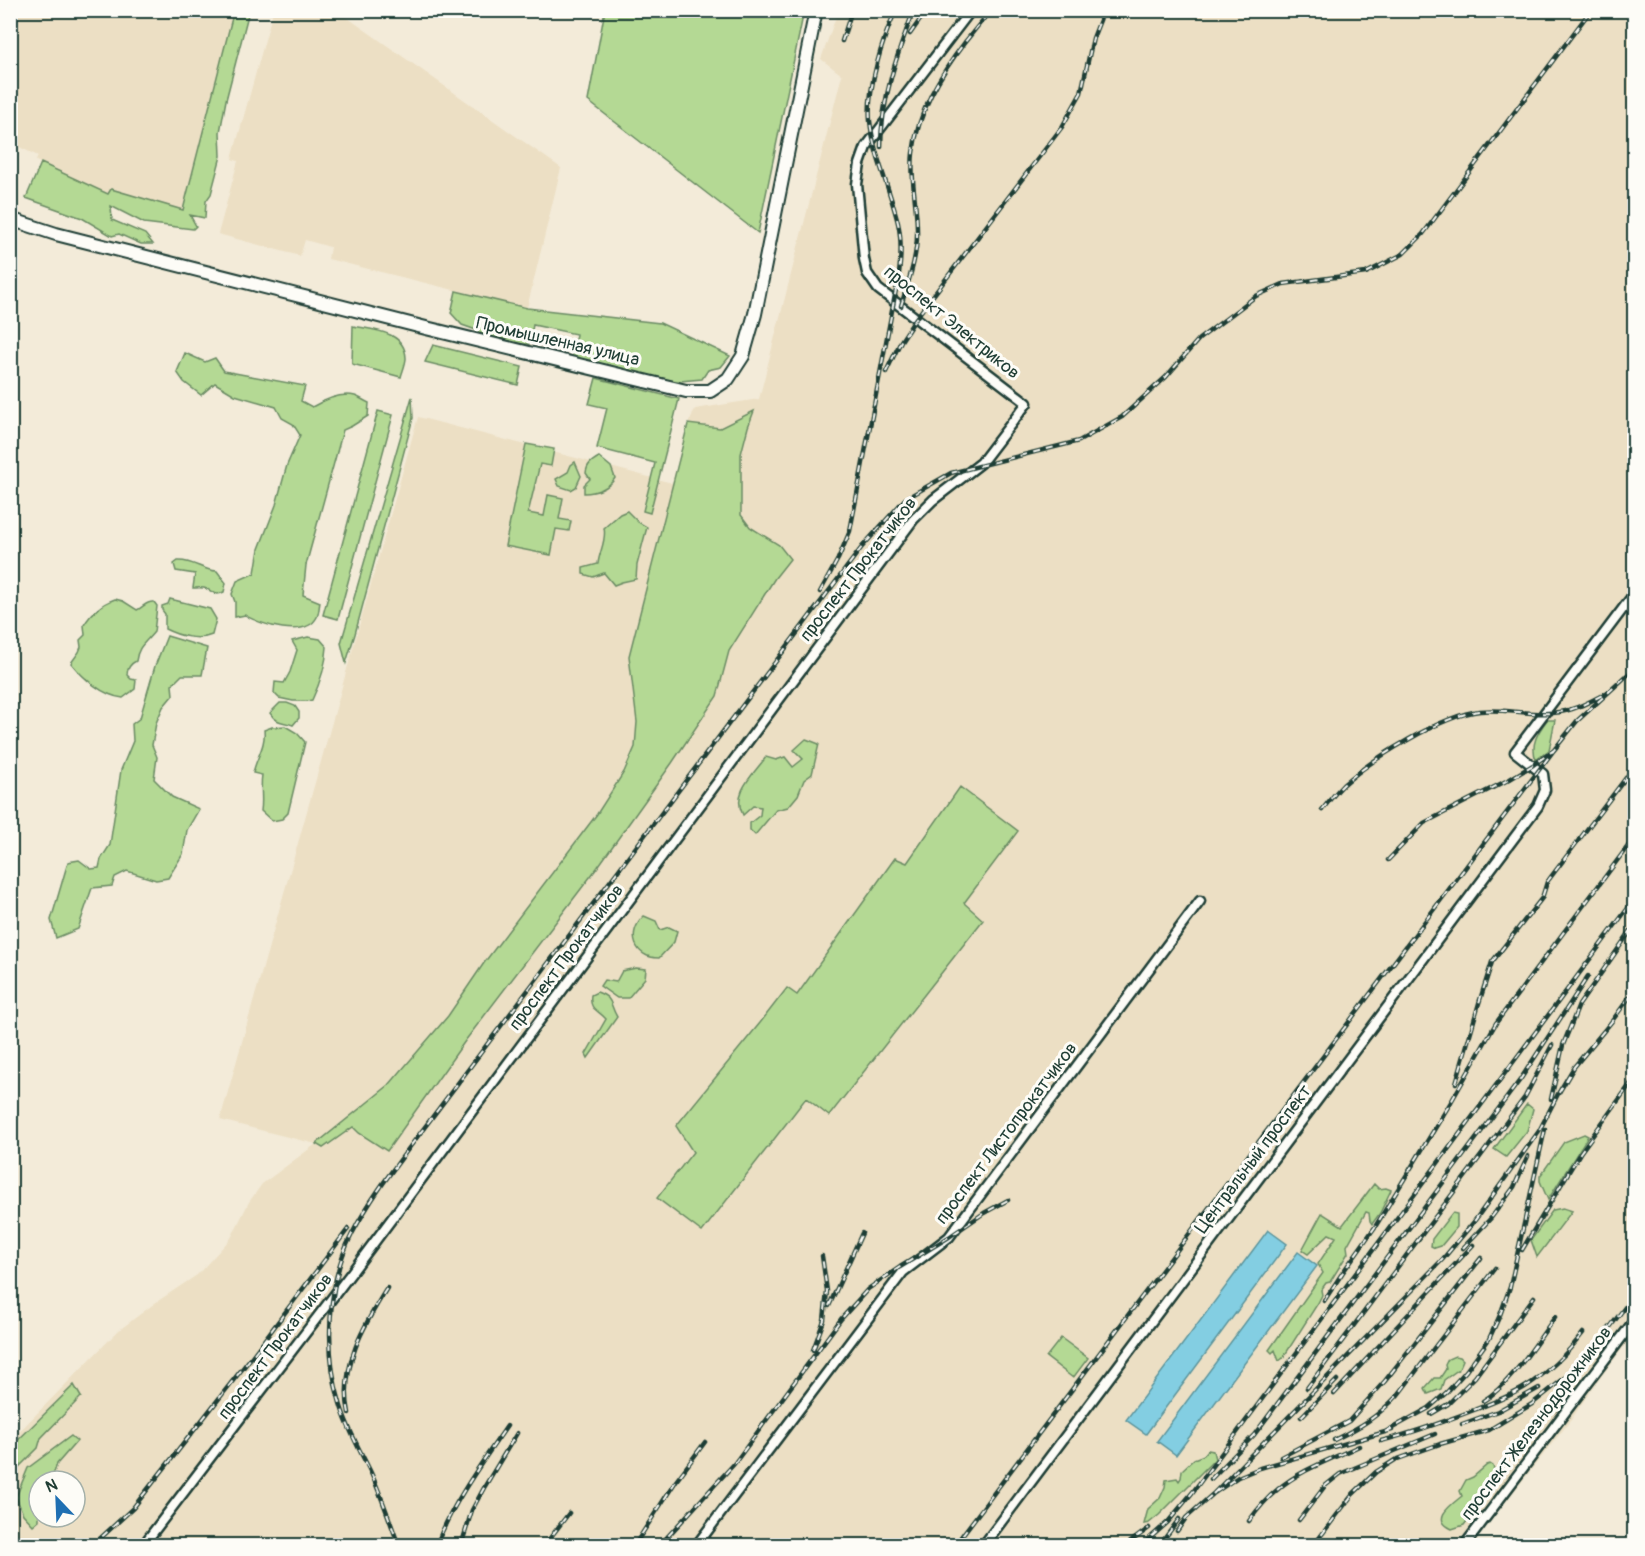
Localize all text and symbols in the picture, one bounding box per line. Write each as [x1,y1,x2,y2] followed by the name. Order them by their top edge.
[879,260,1024,384] street label: проспект Электриков
[474,311,642,371] street label: Промышленная улица
[795,492,922,646] street label: проспект Прокатчиков
[504,880,629,1035] street label: проспект Прокатчиков
[930,1038,1082,1229] street label: проспект Листопрокатчиков
[1190,1080,1317,1238] street label: Центральный проспект
[213,1269,338,1424] street label: проспект Прокатчиков
[1456,1322,1617,1525] street label: проспект Железнодорожников
[27,1469,87,1529] north arrow
[43,1475,61,1497] text: N

